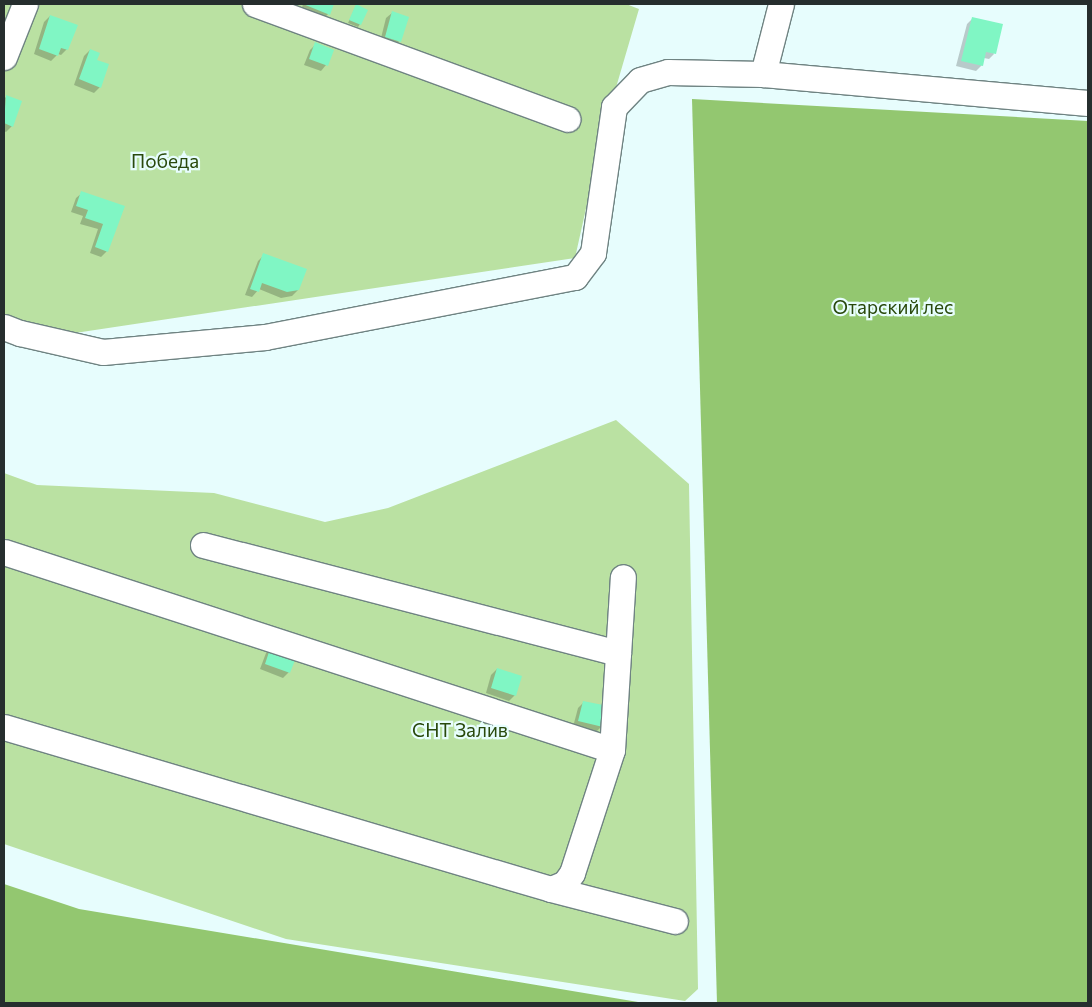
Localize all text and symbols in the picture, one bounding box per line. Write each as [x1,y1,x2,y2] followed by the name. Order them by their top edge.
[131,150,199,172] park label: Победа
[833,296,953,318] park label: Отарский лес
[412,719,508,741] park label: СНТ Залив

